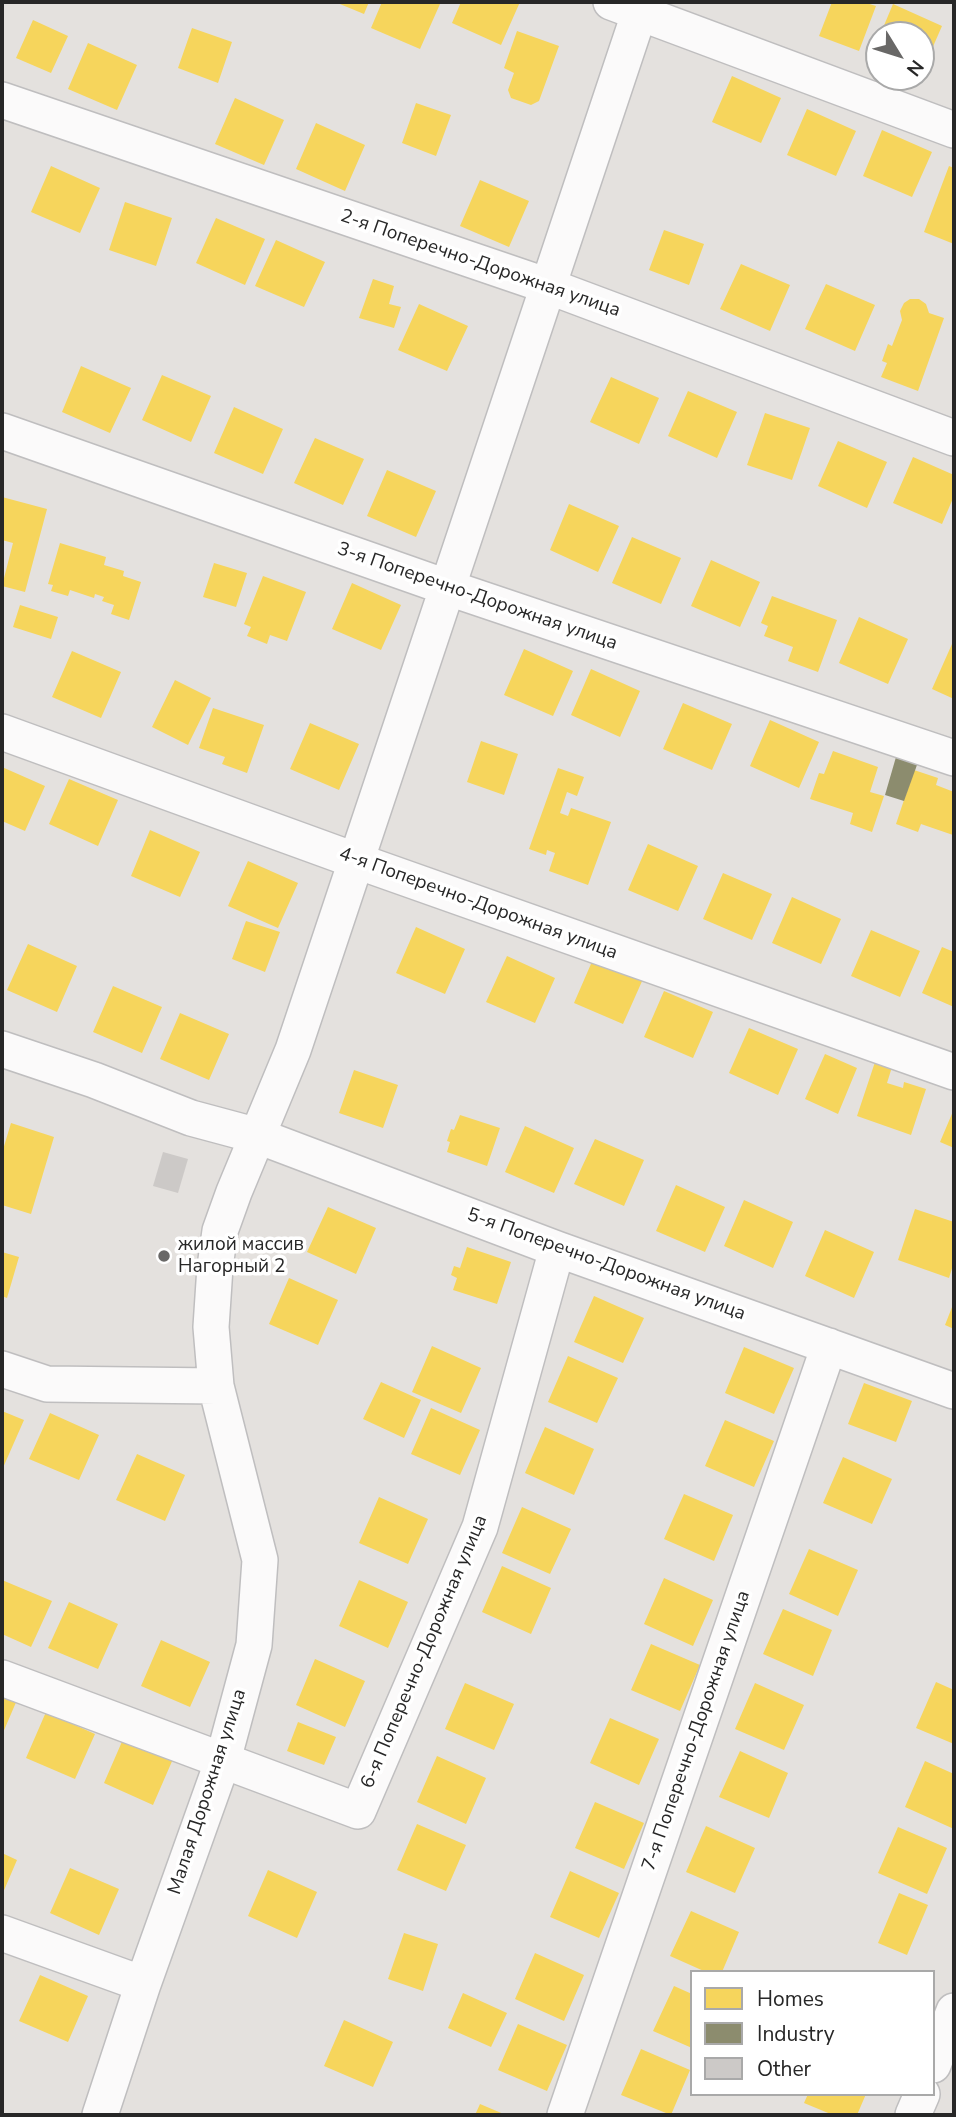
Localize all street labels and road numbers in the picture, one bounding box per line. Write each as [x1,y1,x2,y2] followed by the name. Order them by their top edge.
[337,205,623,323] street label: 2-я Поперечно-Дорожная улица
[334,538,620,656] street label: 3-я Поперечно-Дорожная улица
[336,843,620,965] street label: 4-я Поперечно-Дорожная улица
[464,1204,748,1326] street label: 5-я Поперечно-Дорожная улица
[357,1512,493,1792] street label: 6-я Поперечно-Дорожная улица
[638,1588,756,1874] street label: 7-я Поперечно-Дорожная улица
[164,1686,252,1898] street label: Малая Дорожная улица

